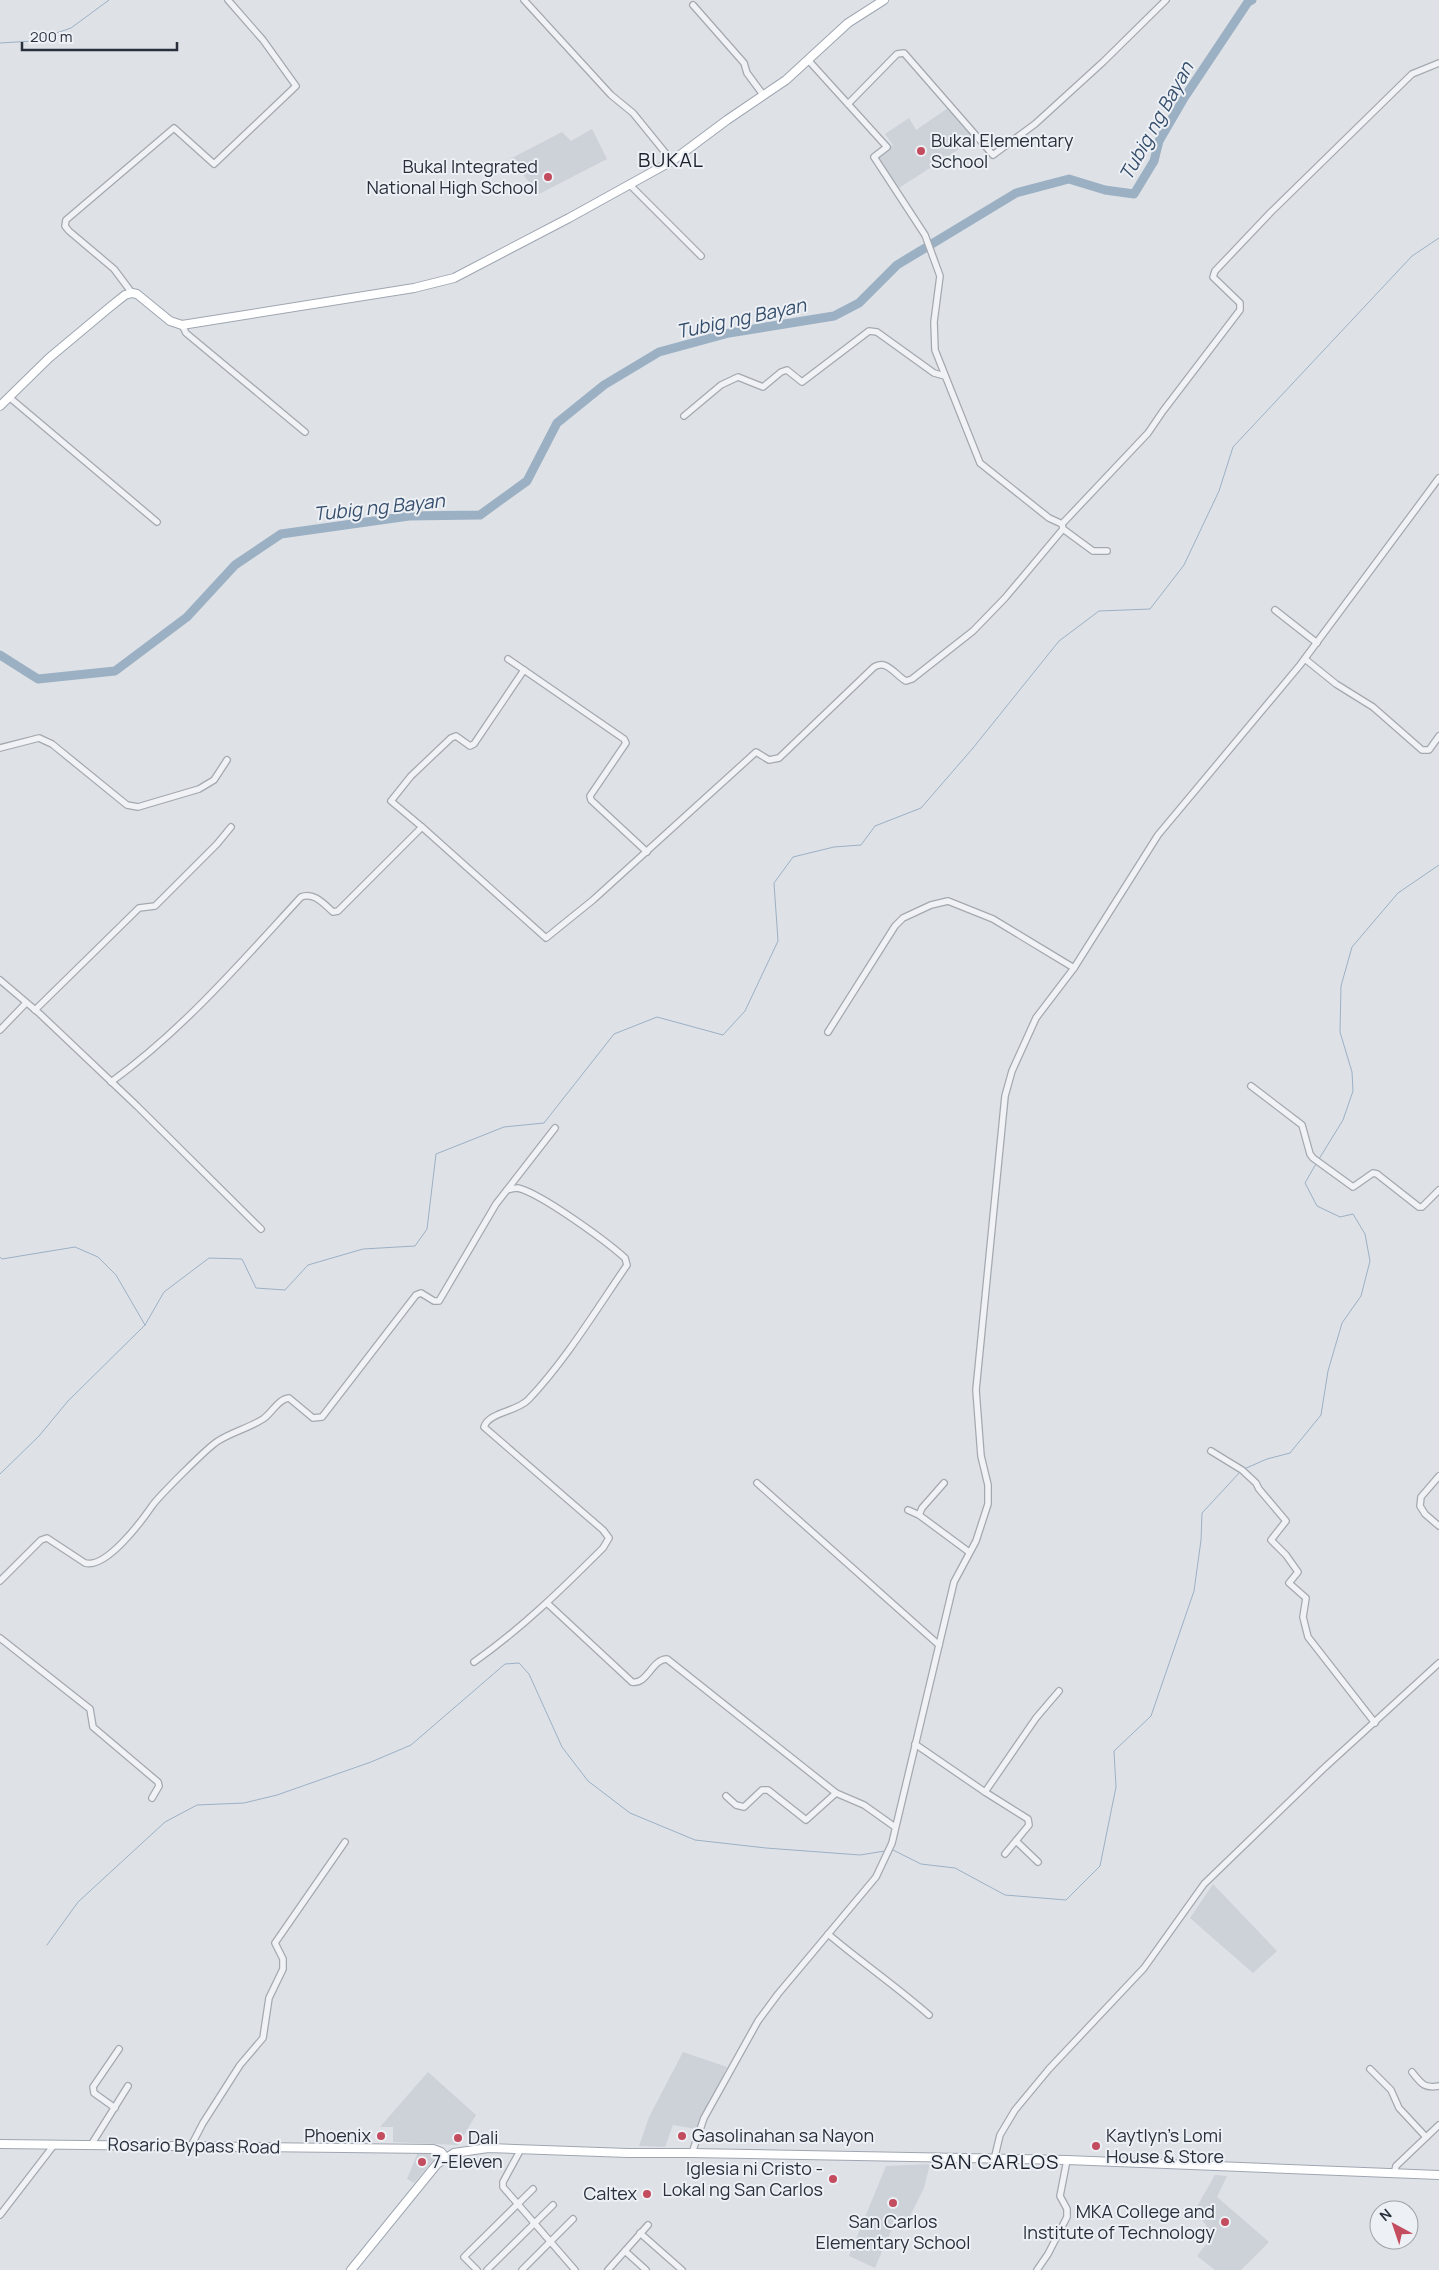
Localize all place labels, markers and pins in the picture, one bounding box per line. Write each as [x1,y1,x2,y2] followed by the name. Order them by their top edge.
[931,128,1074,173] place label: Bukal Elementary School
[915,145,927,157] marker: Bukal Elementary School
[366,154,538,199] place label: Bukal Integrated National High School
[542,171,554,183] marker: Bukal Integrated National High School
[304,2123,372,2147] place label: Phoenix
[692,2123,874,2147] place label: Gasolinahan sa Nayon
[1106,2123,1224,2168] place label: Kaytlyn's Lomi House & Store
[468,2125,499,2149] place label: Dali
[375,2130,387,2142] marker: Phoenix
[676,2130,688,2142] marker: Gasolinahan sa Nayon
[452,2132,464,2144] marker: Dali
[1090,2140,1102,2152] marker: Kaytlyn's Lomi House & Store
[432,2149,503,2173] place label: 7-Eleven
[416,2156,428,2168] marker: 7-Eleven
[663,2156,823,2201] place label: Iglesia ni Cristo - Lokal ng San Carlos
[827,2173,839,2185] marker: Iglesia ni Cristo - Lokal ng San Carlos
[583,2181,638,2205] place label: Caltex
[641,2188,653,2200] marker: Caltex
[887,2197,899,2209] marker: San Carlos Elementary School
[1023,2199,1215,2244] place label: MKA College and Institute of Technology
[816,2209,970,2254] place label: San Carlos Elementary School
[1219,2216,1231,2228] marker: MKA College and Institute of Technology

